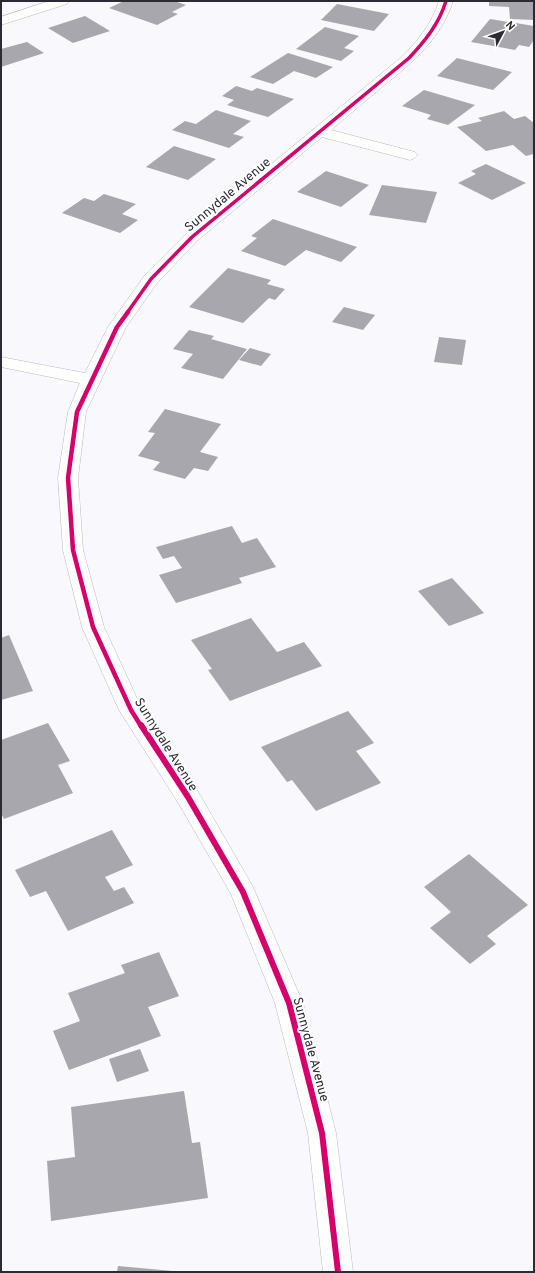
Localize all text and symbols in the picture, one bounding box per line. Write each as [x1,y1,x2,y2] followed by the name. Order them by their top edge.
[483,12,523,52] north arrow
[502,19,518,34] text: N
[182,155,275,236] street label: Sunnydale Avenue
[130,695,201,795] street label: Sunnydale Avenue
[288,996,332,1103] street label: Sunnydale Avenue

